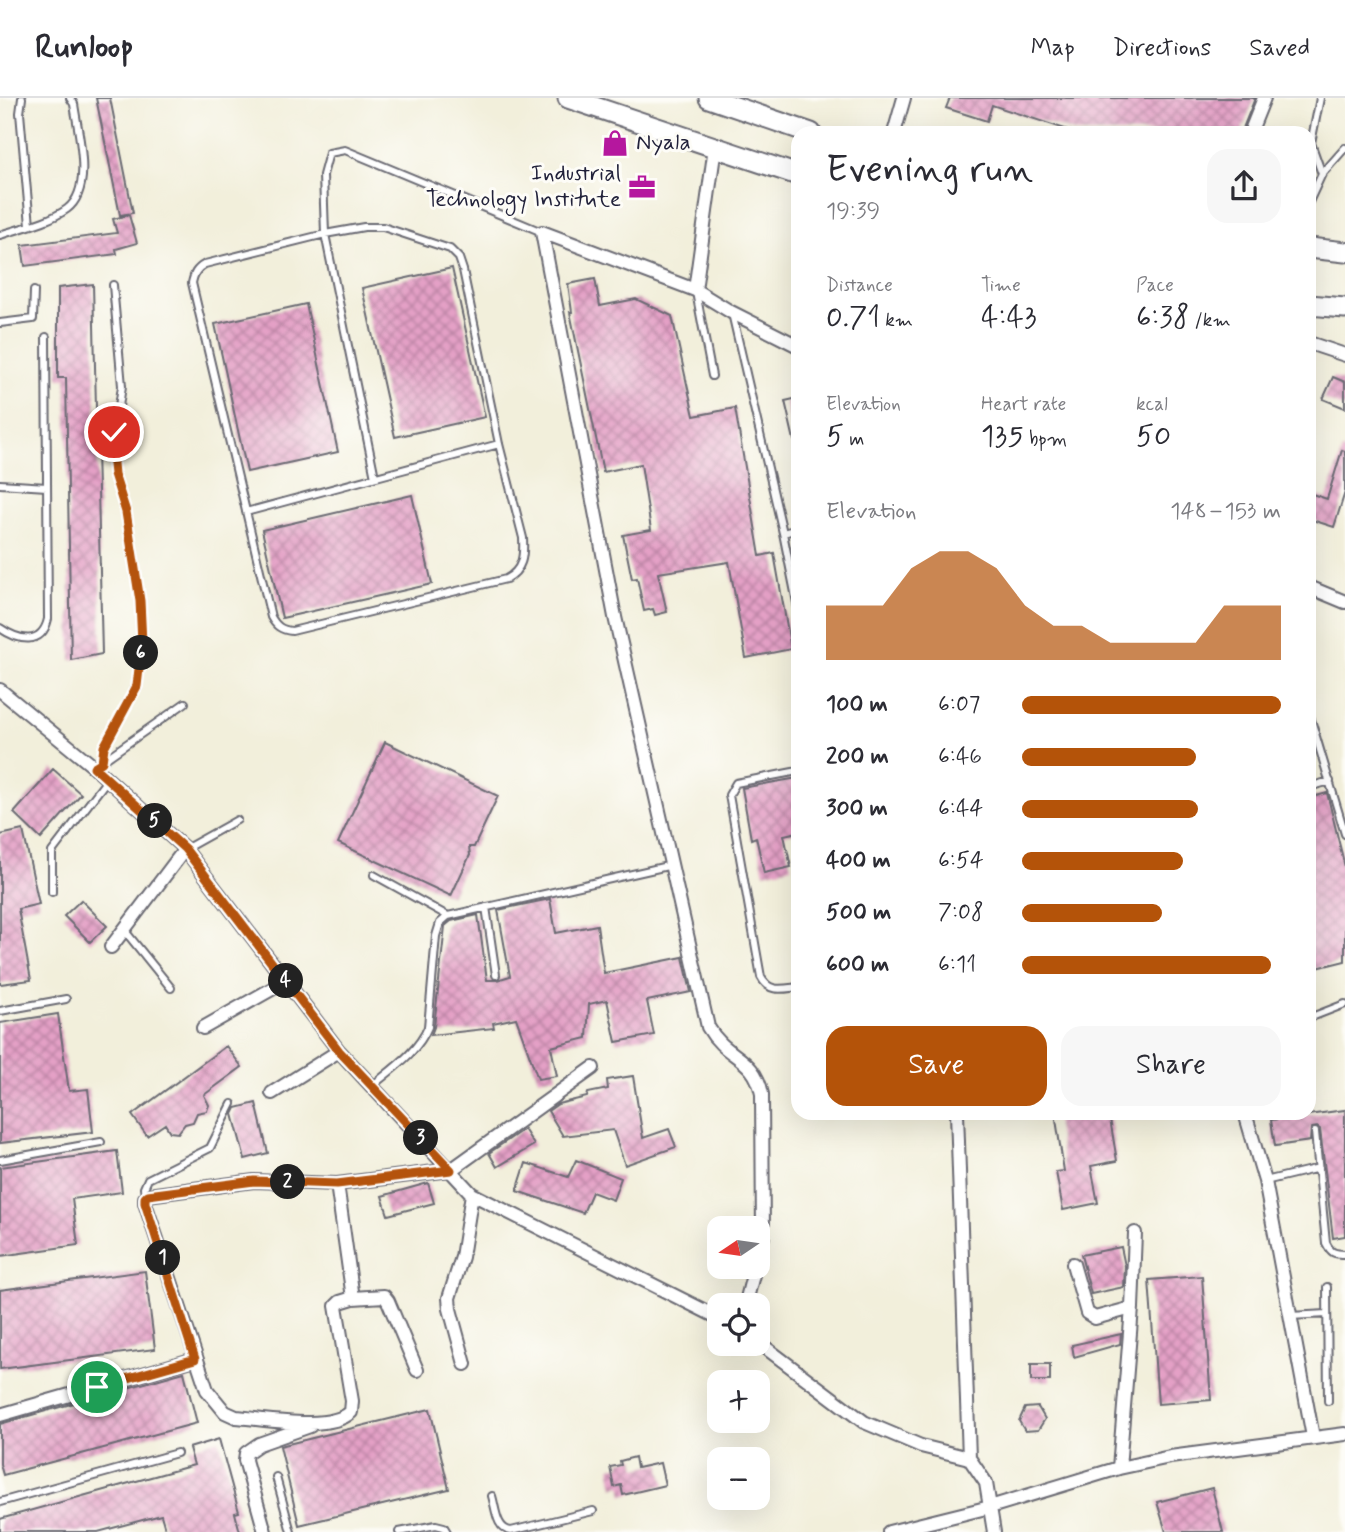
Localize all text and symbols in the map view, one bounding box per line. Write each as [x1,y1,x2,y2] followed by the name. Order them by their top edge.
[35,26,134,70] text: Runloop
[1031,33,1075,64] text: Map
[1113,33,1211,64] text: Directions
[1249,33,1310,64] text: Saved
[600,128,630,158] shop icon: Nyala
[636,128,691,158] place label: Nyala
[826,146,1033,195] text: Evening run
[1207,149,1281,223] button: share
[426,159,621,217] place label: Industrial Technology Institute
[627,172,657,202] office icon: Industrial Technology Institute
[826,197,880,227] text: 19:39
[826,273,893,298] text: Distance
[981,273,1021,298] text: Time
[1136,273,1174,298] text: Pace
[826,298,880,337] text: 0.71
[981,298,1037,337] text: 4:43
[1136,298,1189,337] text: 6:38
[880,308,913,333] text: km
[1189,308,1231,333] text: /km
[826,392,901,417] text: Elevation
[981,392,1066,417] text: Heart rate
[1136,392,1168,417] text: kcal
[84,402,144,462] pin
[95,413,133,451] icon: check
[826,417,844,456] text: 5
[981,417,1024,456] text: 135
[1136,417,1171,456] text: 50
[844,427,864,452] text: m
[1024,427,1067,452] text: bpm
[826,497,917,527] text: Elevation
[1170,497,1281,527] text: 148–153 m
[124,636,158,670] pin: 6
[136,640,145,665] text: 6
[826,690,888,720] text: 100 m
[938,690,980,720] text: 6:07
[826,742,889,772] text: 200 m
[938,742,982,772] text: 6:46
[826,794,888,824] text: 300 m
[938,794,983,824] text: 6:44
[138,804,172,838] pin: 5
[149,808,160,833] text: 5
[826,846,891,876] text: 400 m
[938,846,984,876] text: 6:54
[826,898,891,928] text: 500 m
[938,898,984,928] text: 7:08
[826,950,889,980] text: 600 m
[938,950,976,980] text: 6:11
[268,964,304,998] pin: 4
[280,968,291,993] text: 4
[826,1026,1047,1106] button: Save
[1061,1026,1281,1106] button: Share
[404,1121,438,1156] pin: 3
[416,1125,425,1150] text: 3
[270,1164,306,1200] pin: 2
[283,1169,292,1194] text: 2
[707,1216,770,1279] north arrow
[707,1216,770,1510] map controls
[146,1240,180,1276] pin: 1
[158,1245,167,1270] text: 1
[707,1293,770,1356] button: locate
[67,1357,127,1417] pin
[78,1368,116,1406] icon: arrive
[707,1370,770,1433] button: +
[707,1447,770,1510] button: −

